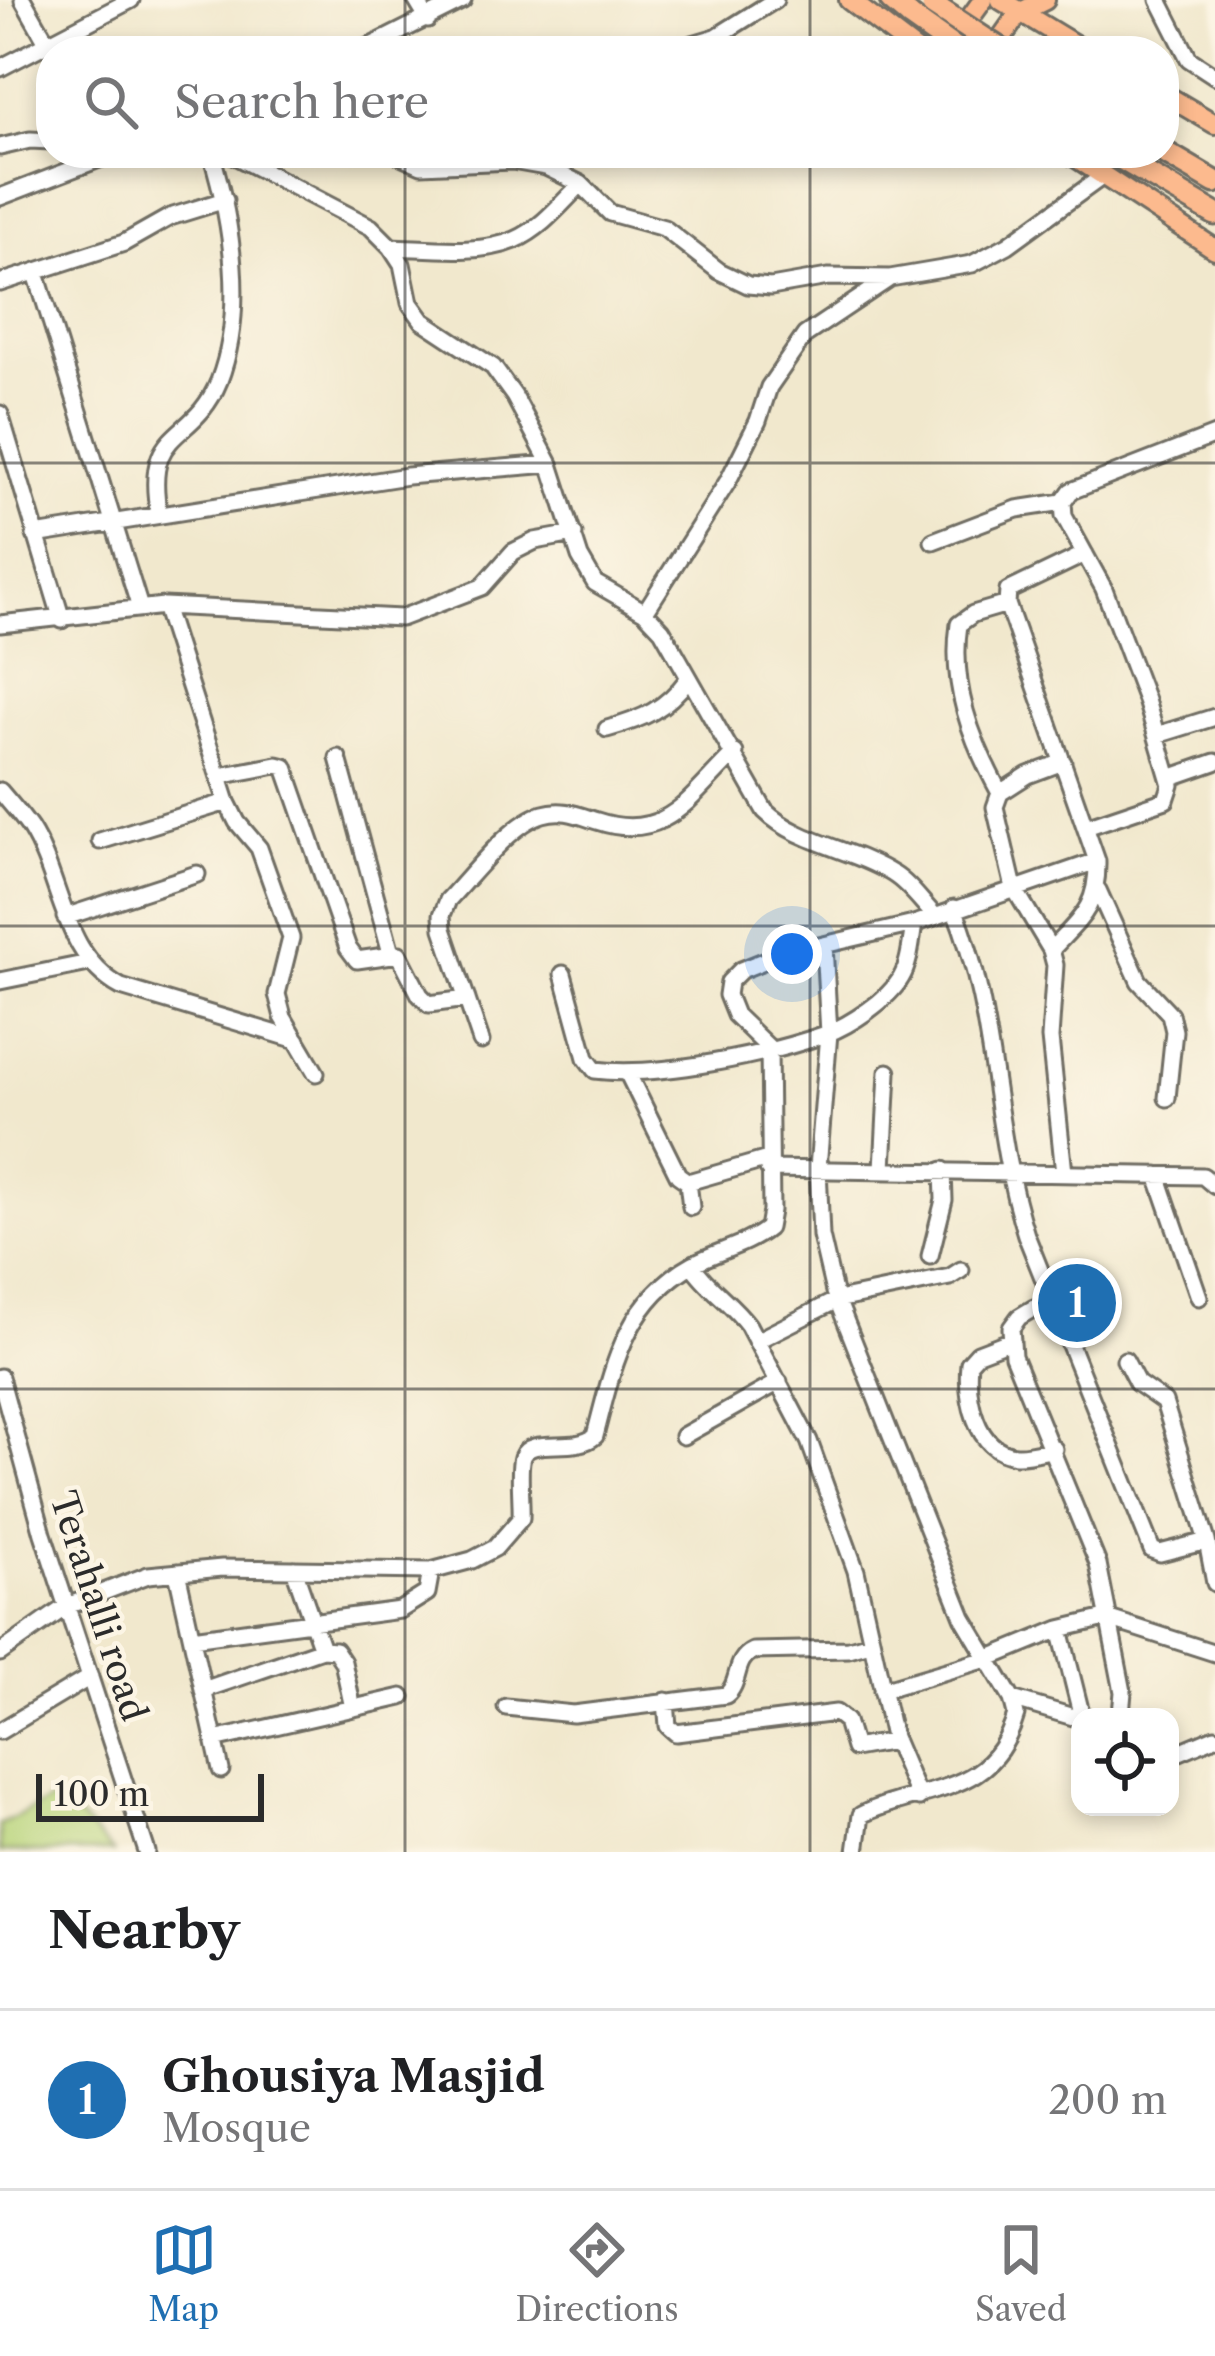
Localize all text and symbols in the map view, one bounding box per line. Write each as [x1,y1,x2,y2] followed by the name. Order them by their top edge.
[36,36,1179,168] search box
[78,69,144,135] icon: search
[174,74,429,130] text: Search here
[762,924,822,984] your location
[1038,1258,1116,1348] pin: 1
[41,1486,157,1726] street label: Terahalli road
[1071,1708,1179,1816] map controls
[1071,1708,1179,1816] button: locate
[36,1768,264,1821] scale bar
[54,1774,149,1815] text: 100 m
[48,1899,240,1961] text: Nearby
[162,2048,545,2104] text: Ghousiya Masjid
[78,2076,96,2124] text: 1
[1048,2076,1167,2124] text: 200 m
[162,2104,311,2152] text: Mosque
[148,2217,219,2330] tab: Map
[516,2217,679,2330] tab: Directions
[975,2217,1067,2330] tab: Saved

